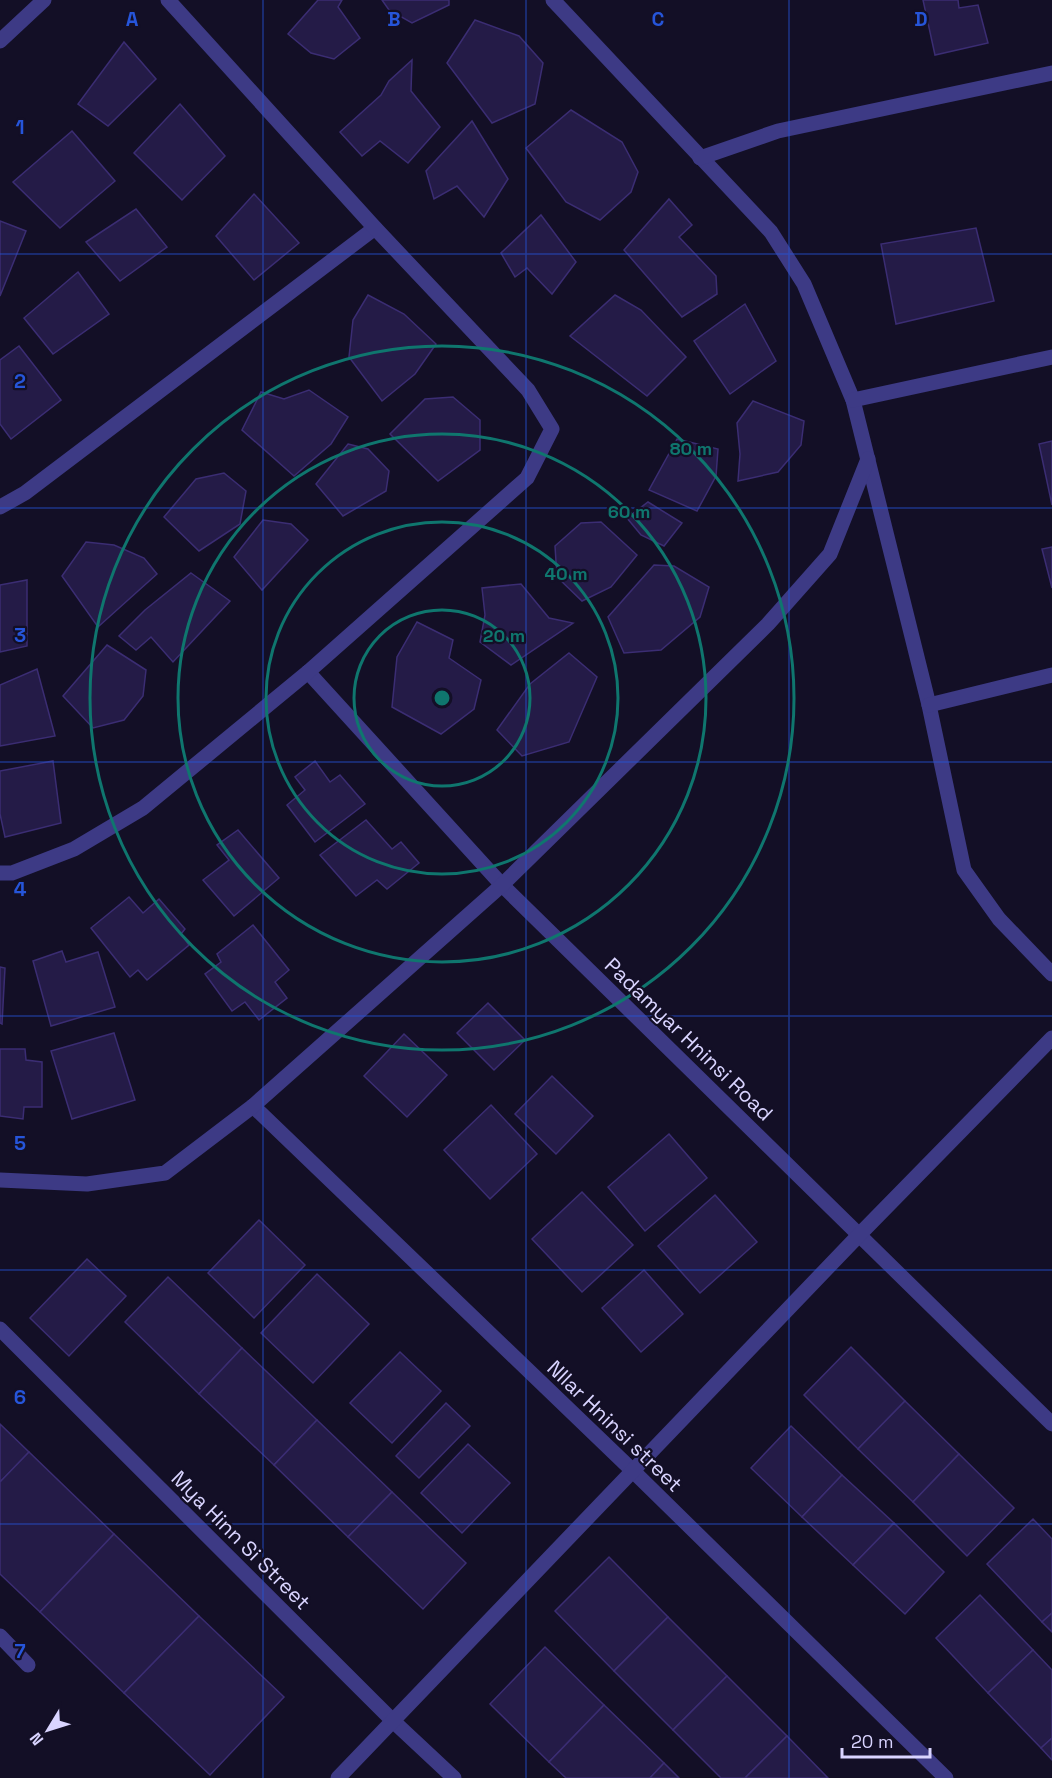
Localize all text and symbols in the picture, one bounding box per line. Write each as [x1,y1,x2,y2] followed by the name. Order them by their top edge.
[126,6,139,32] text: A
[387,6,401,32] text: B
[652,6,665,32] text: C
[914,6,928,32] text: D
[15,114,25,140] text: 1
[14,368,26,394] text: 2
[670,437,712,460] text: 80 m
[608,500,650,523] text: 60 m
[544,562,588,585] text: 40 m
[14,622,26,648] text: 3
[483,624,525,647] text: 20 m
[432,688,452,708] centre of rings
[14,876,27,902] text: 4
[599,952,779,1126] street label: Padamyar Hninsi Road
[14,1130,26,1156] text: 5
[542,1354,688,1498] street label: NIlar Hninsi street
[14,1384,26,1410] text: 6
[166,1465,316,1615] street label: Mya Hinn Si Street
[14,1638,26,1664] text: 7
[18,1700,78,1760] north arrow
[842,1721,930,1759] scale bar
[25,1728,48,1750] text: N
[851,1730,894,1753] text: 20 m

